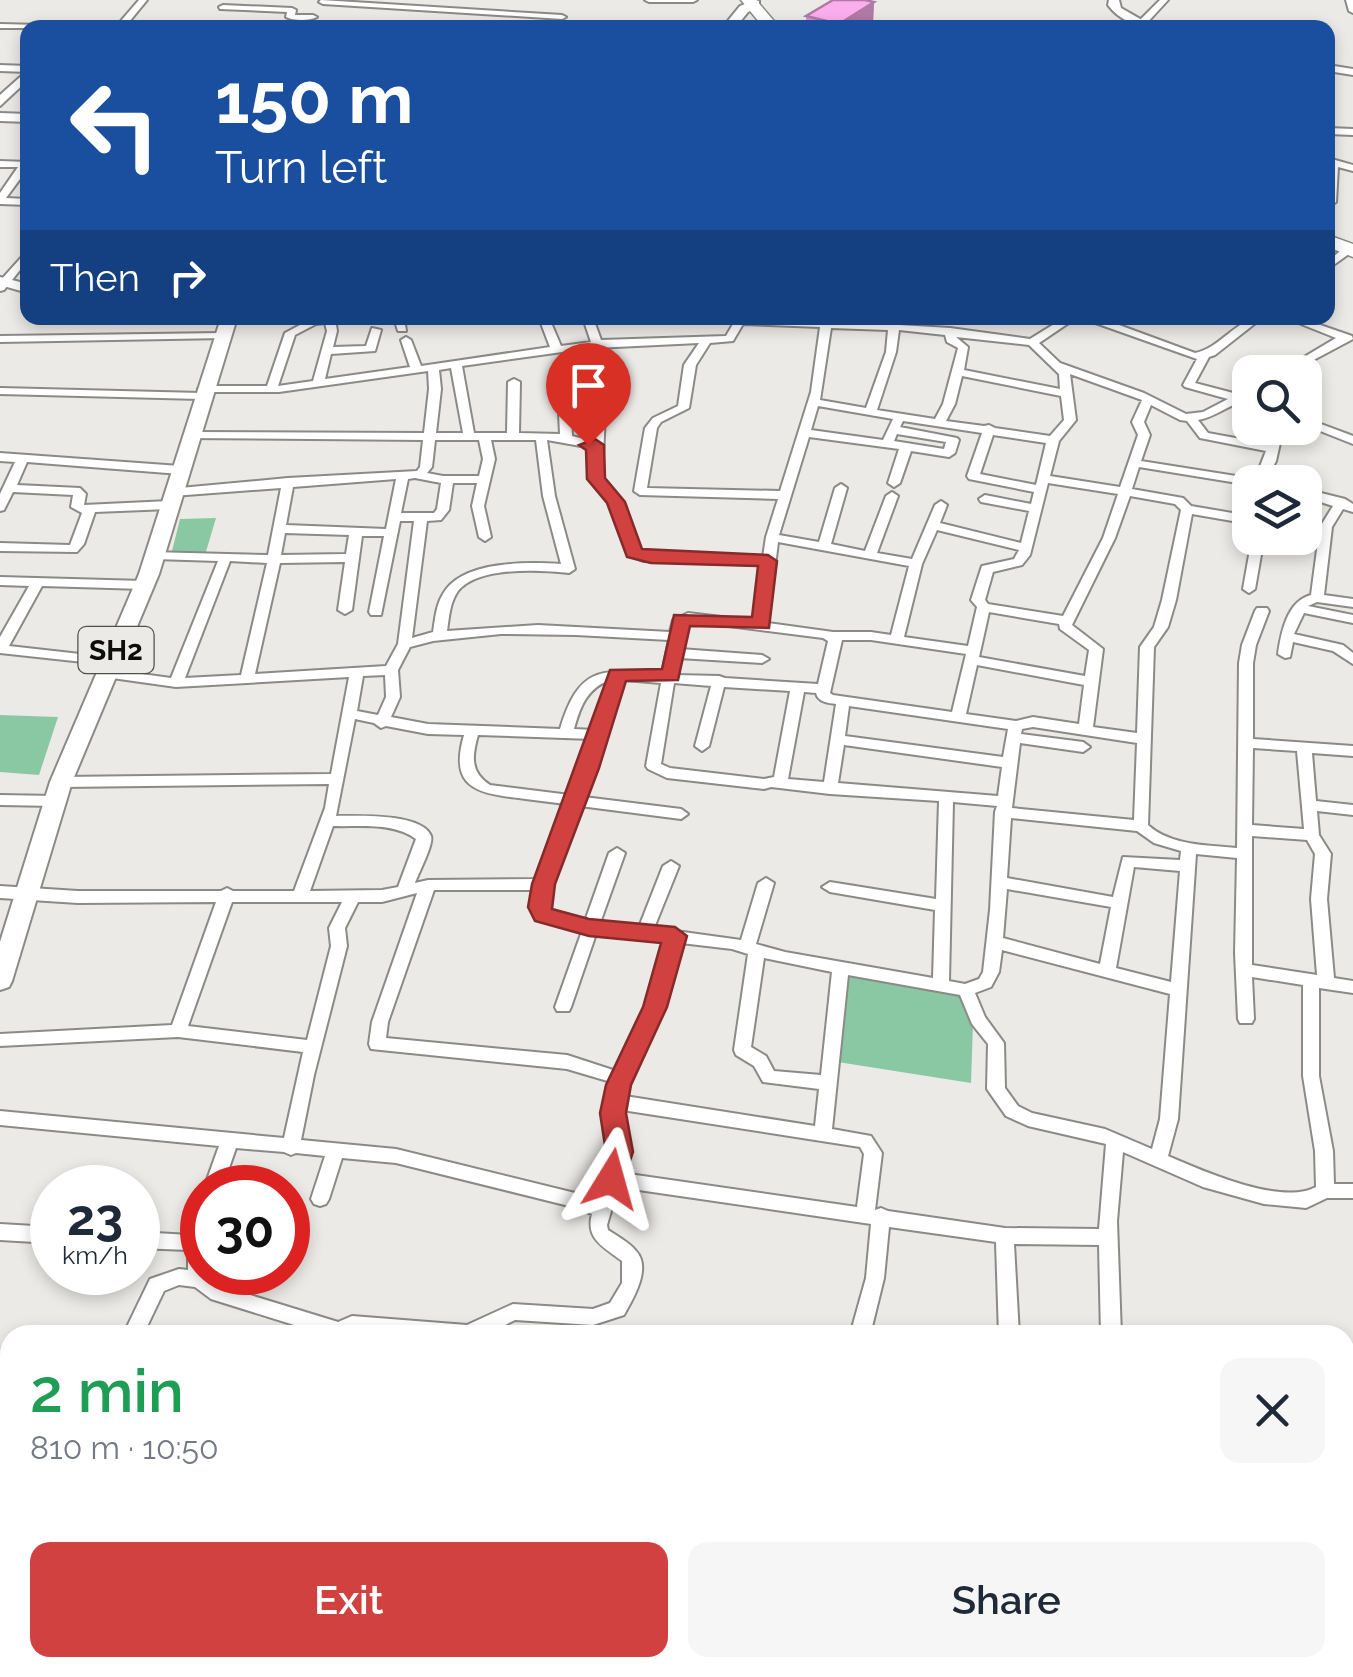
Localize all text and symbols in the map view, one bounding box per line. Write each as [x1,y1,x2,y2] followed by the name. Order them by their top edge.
[215,57,413,139] text: 150 m
[50,60,180,190] icon: left
[215,141,387,194] text: Turn left
[160,250,215,305] icon: right
[50,255,140,300] text: Then
[546,343,631,446] pin
[1232,355,1322,555] map controls
[1232,355,1322,445] button: search
[561,358,616,413] icon: arrive
[1232,465,1322,555] button: layers
[78,627,154,673] road number: SH2
[559,1127,663,1231] position arrow
[180,1165,310,1295] speed limit sign: 30
[67,1188,123,1247] text: 23
[62,1240,128,1270] text: km/h
[30,1356,184,1426] text: 2 min
[1220,1358,1325,1463] button: close
[30,1429,219,1466] text: 810 m · 10:50
[30,1542,668,1657] button: Exit
[688,1542,1325,1657] button: Share

